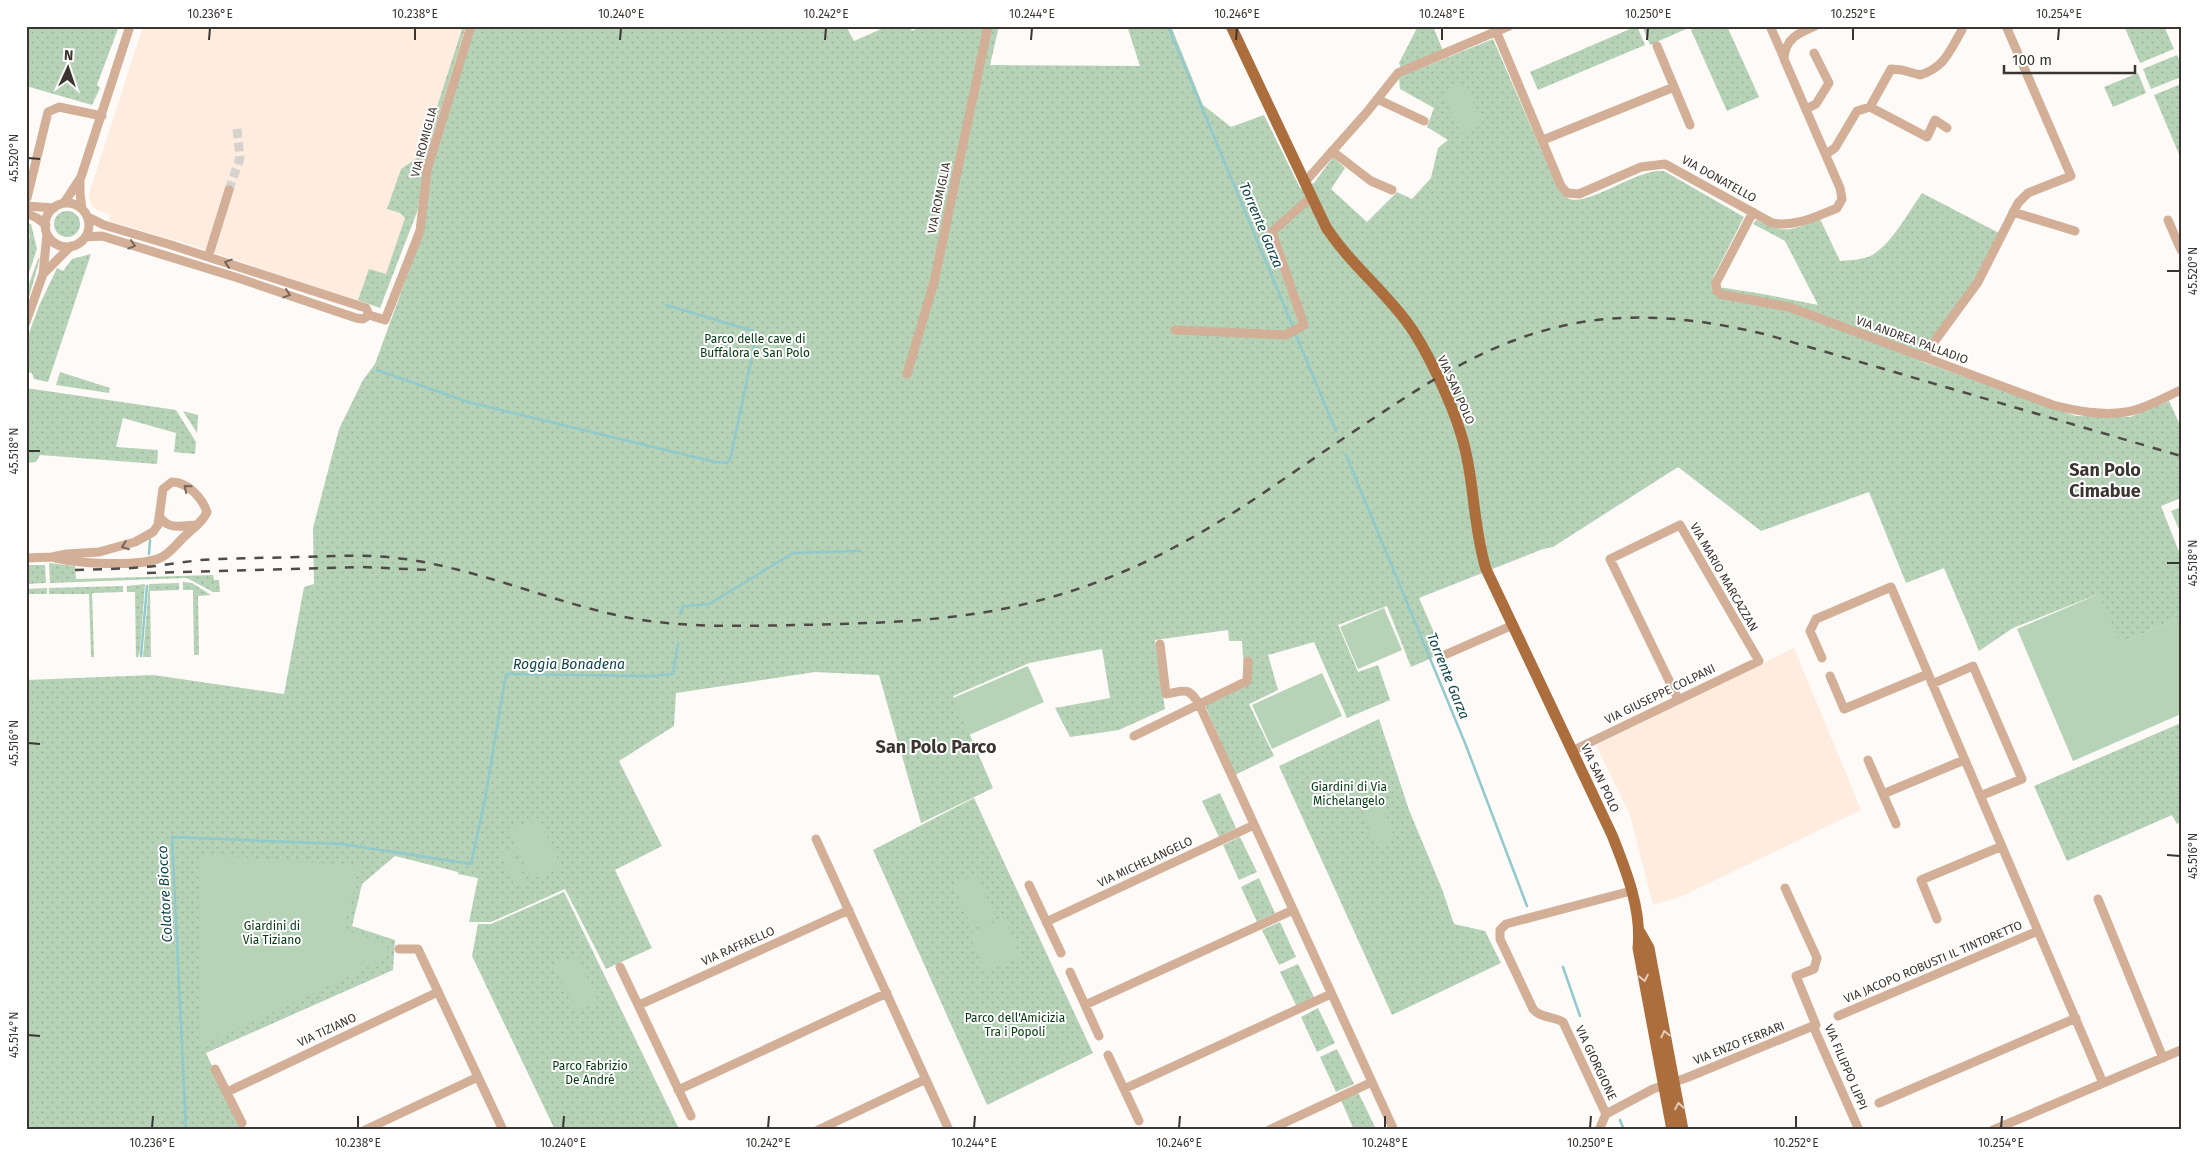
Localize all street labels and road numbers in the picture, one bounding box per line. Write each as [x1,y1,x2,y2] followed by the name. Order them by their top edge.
[408,105,440,179] street label: VIA ROMIGLIA
[1679,153,1759,205] street label: VIA DONATELLO
[925,161,953,235] street label: VIA ROMIGLIA
[1854,313,1970,367] street label: VIA ANDREA PALLADIO
[1435,353,1477,427] street label: VIA SAN POLO
[1687,520,1761,634] street label: VIA MARIO MARCAZZAN
[1602,661,1718,727] street label: VIA GIUSEPPE COLPANI
[1578,741,1622,815] street label: VIA SAN POLO
[1095,834,1195,890] street label: VIA MICHELANGELO
[1842,918,2024,1006] street label: VIA JACOPO ROBUSTI IL TINTORETTO
[699,924,777,968] street label: VIA RAFFAELLO
[295,1010,359,1050] street label: VIA TIZIANO
[1691,1018,1787,1068] street label: VIA ENZO FERRARI
[1822,1022,1870,1112] street label: VIA FILIPPO LIPPI
[1573,1023,1619,1103] street label: VIA GIORGIONE

